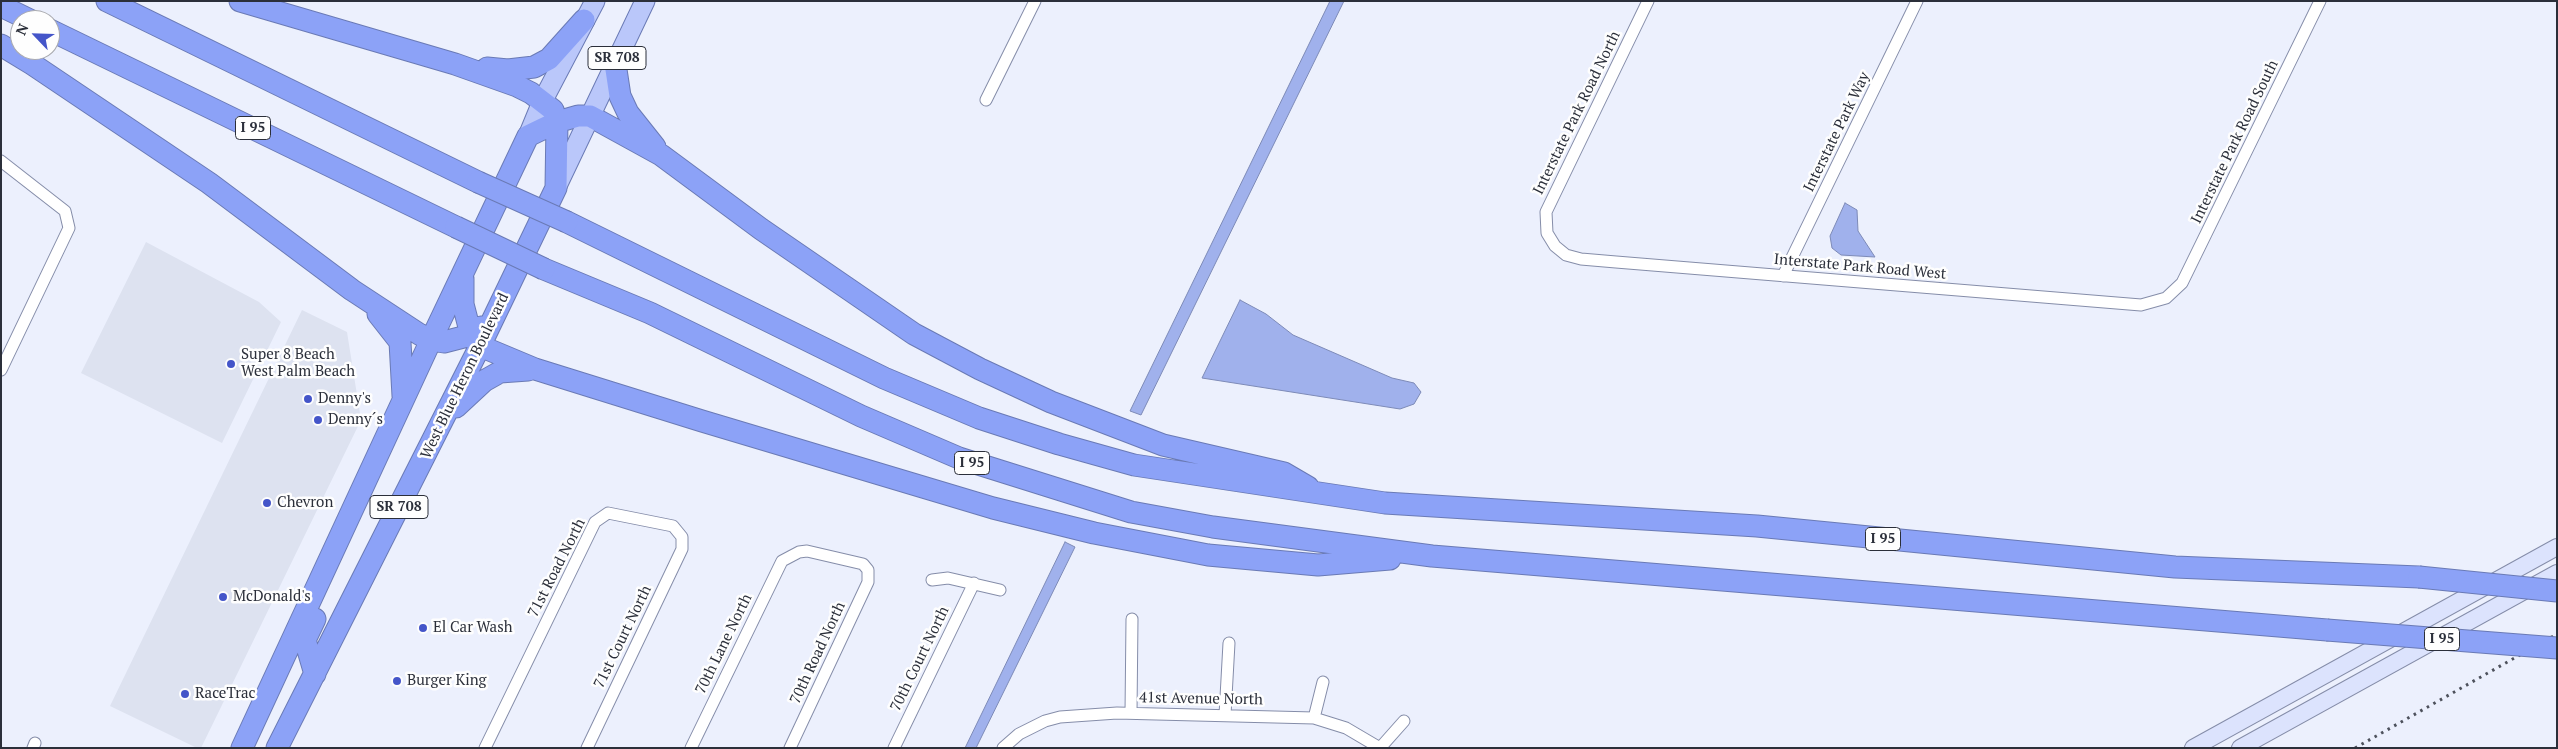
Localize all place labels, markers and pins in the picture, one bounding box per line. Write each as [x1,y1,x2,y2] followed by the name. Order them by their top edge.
[241,346,355,381] place label: Super 8 Beach West Palm Beach
[225,358,237,370] marker: Super 8 Beach West Palm Beach
[318,390,371,408] place label: Denny's
[302,393,314,405] marker: Denny's
[328,411,383,429] place label: Denny´s
[312,414,324,426] marker: Denny´s
[277,494,333,512] place label: Chevron
[261,497,273,509] marker: Chevron
[233,588,311,606] place label: McDonald's
[217,591,229,603] marker: McDonald's
[433,619,512,637] place label: El Car Wash
[417,622,429,634] marker: El Car Wash
[407,672,486,690] place label: Burger King
[391,675,403,687] marker: Burger King
[195,685,256,703] place label: RaceTrac
[179,688,191,700] marker: RaceTrac

